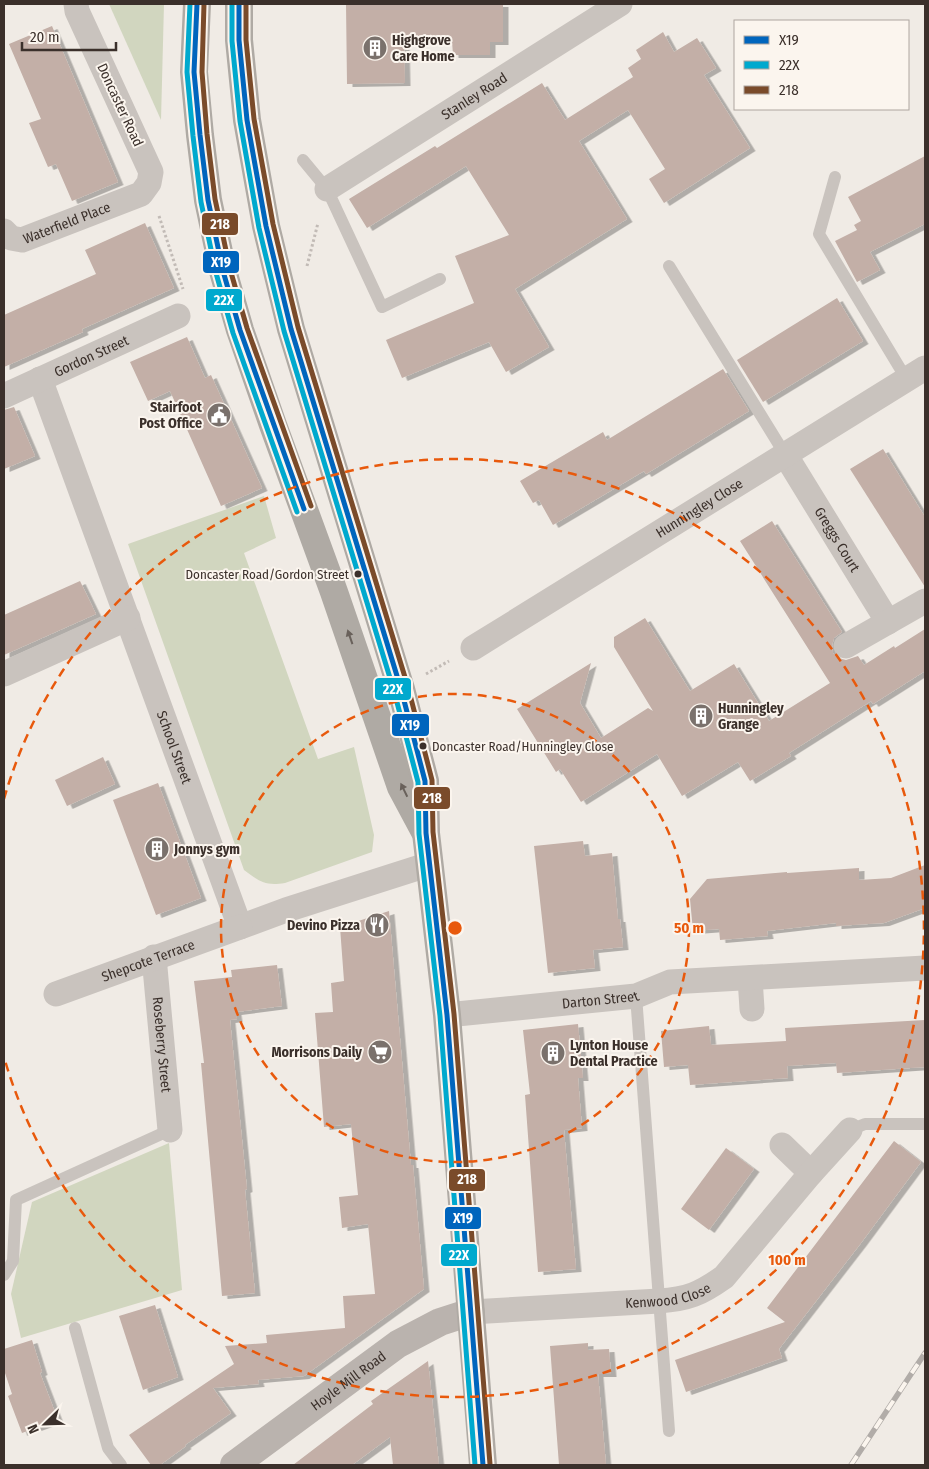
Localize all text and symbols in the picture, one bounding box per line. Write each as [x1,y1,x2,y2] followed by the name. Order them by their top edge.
[22,20,116,52] scale bar
[734,20,909,110] legend
[30,28,60,46] text: 20 m
[779,31,799,49] text: X19
[392,32,455,65] place label: Highgrove Care Home
[362,35,388,61] building icon: Highgrove Care Home
[779,56,800,74] text: 22X
[93,61,147,149] street label: Doncaster Road
[438,69,510,123] street label: Stanley Road
[779,81,799,99] text: 218
[21,198,113,247] street label: Waterfield Place
[201,212,239,236] line badge: 218
[209,216,230,233] text: 218
[202,250,240,274] line badge: X19
[210,254,231,271] text: X19
[205,288,243,312] line badge: 22X
[213,292,235,309] text: 22X
[51,331,131,380] street label: Gordon Street
[139,399,203,432] place label: Stairfoot Post Office
[206,402,232,428] public building icon: Stairfoot Post Office
[653,475,746,541] street label: Hunningley Close
[811,504,864,575] street label: Greggs Court
[186,567,350,582] place label: Doncaster Road/Gordon Street
[353,569,363,579] marker: Doncaster Road/Gordon Street
[346,629,354,644] one-way arrow
[374,677,412,701] line badge: 22X
[382,681,404,698] text: 22X
[718,700,784,733] place label: Hunningley Grange
[688,703,714,729] building icon: Hunningley Grange
[153,708,196,787] street label: School Street
[391,713,430,737] line badge: X19
[399,717,420,734] text: X19
[432,739,613,754] place label: Doncaster Road/Hunningley Close
[418,741,428,751] marker: Doncaster Road/Hunningley Close
[399,783,407,797] one-way arrow
[413,786,451,810] line badge: 218
[421,790,442,807] text: 218
[144,836,170,862] building icon: Jonnys gym
[173,841,240,858] place label: Jonnys gym
[364,912,390,938] restaurant icon: Devino Pizza
[287,917,360,934] place label: Devino Pizza
[446,919,464,937] centre of rings
[674,919,704,937] text: 50 m
[99,936,197,985] street label: Shepcote Terrace
[561,987,642,1012] street label: Darton Street
[149,996,175,1094] street label: Roseberry Street
[570,1037,658,1070] place label: Lynton House Dental Practice
[367,1039,393,1065] supermarket icon: Morrisons Daily
[540,1040,566,1066] building icon: Lynton House Dental Practice
[271,1044,362,1061] place label: Morrisons Daily
[448,1168,486,1192] line badge: 218
[456,1171,477,1188] text: 218
[444,1206,482,1230] line badge: X19
[452,1210,473,1227] text: X19
[440,1243,478,1267] line badge: 22X
[448,1247,470,1264] text: 22X
[768,1251,806,1269] text: 100 m
[625,1279,714,1311] street label: Kenwood Close
[307,1347,389,1414] street label: Hoyle Mill Road
[20,1399,70,1449] north arrow
[24,1422,43,1436] text: N

